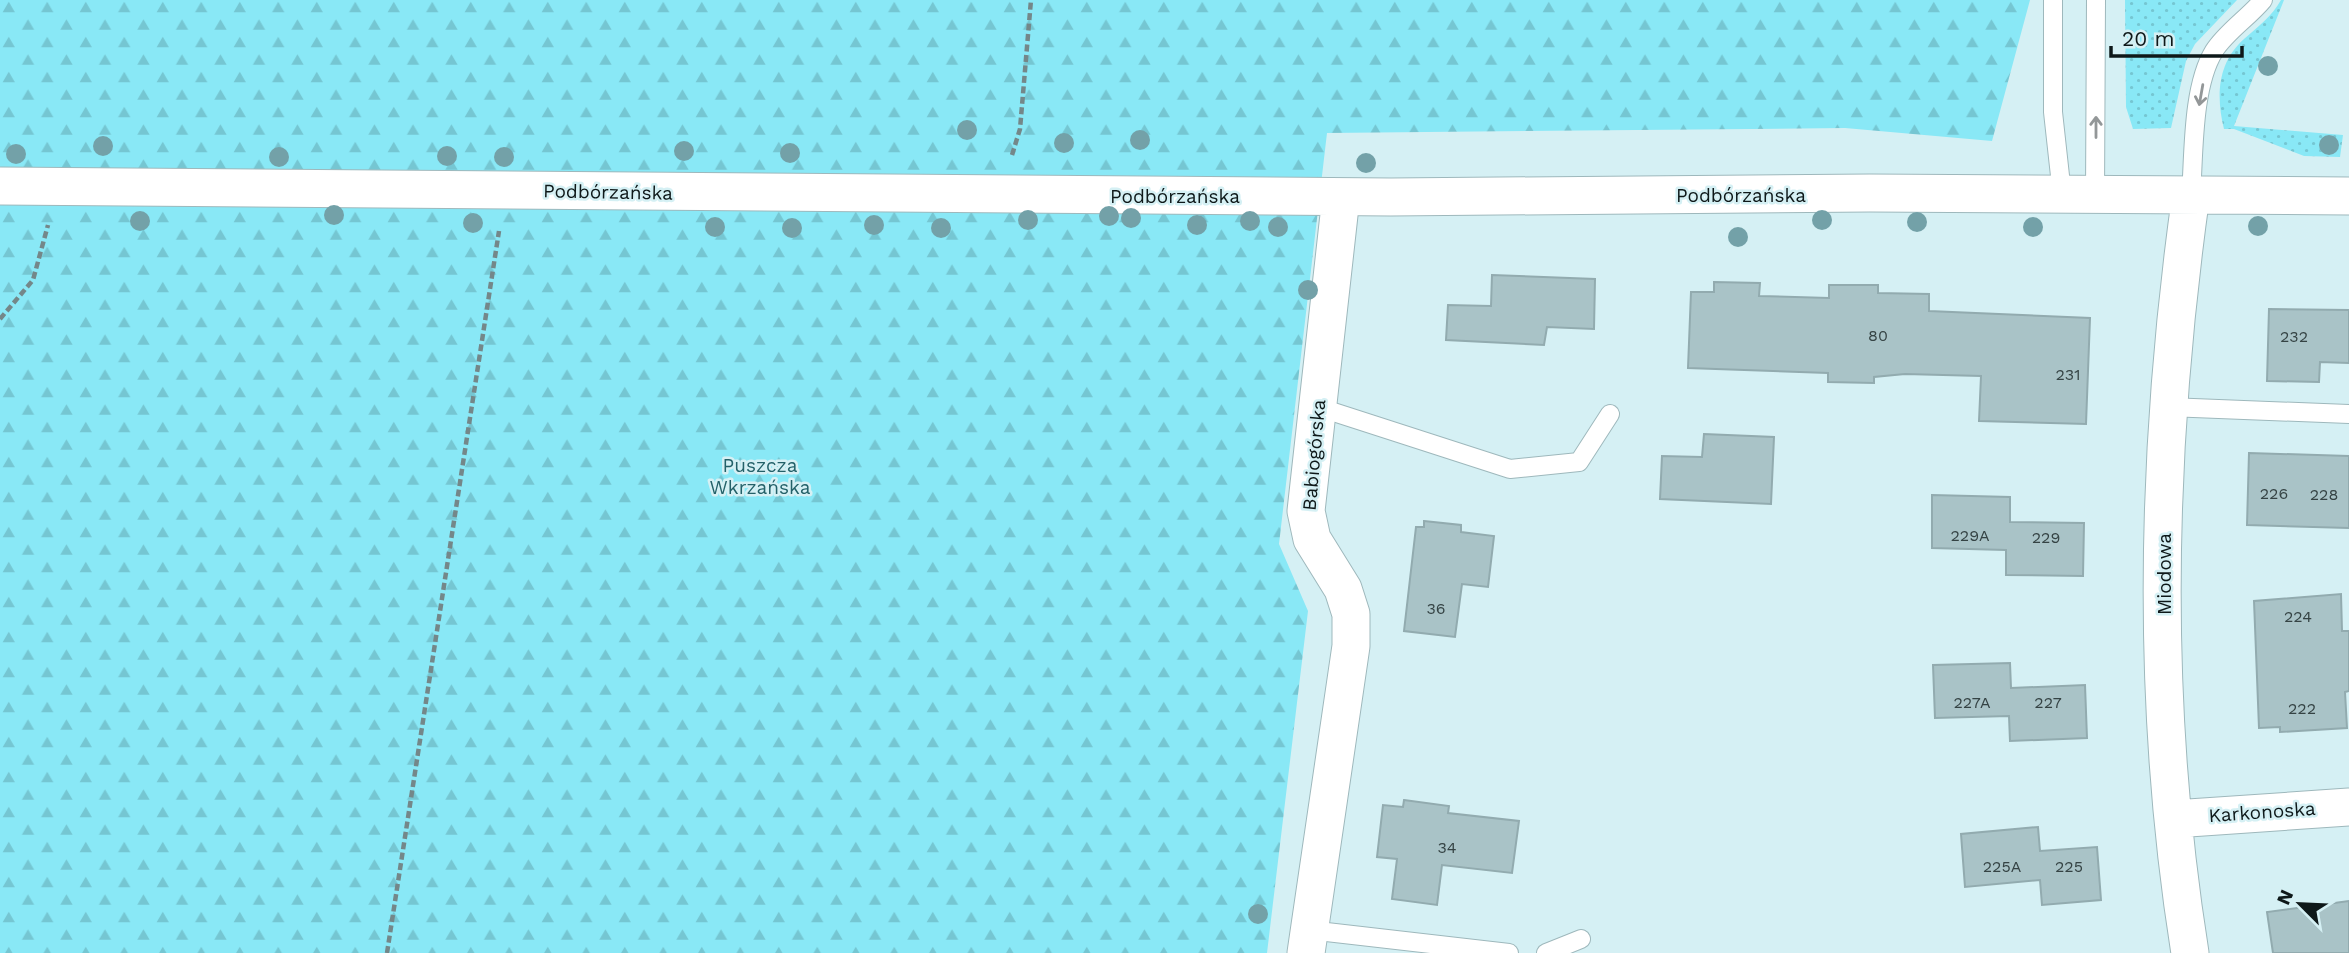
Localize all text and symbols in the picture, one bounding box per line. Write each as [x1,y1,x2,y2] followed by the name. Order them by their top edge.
[2111,14,2242,58] scale bar
[2122,26,2174,51] text: 20 m
[2194,83,2207,106] one-way arrow
[2089,116,2103,139] one-way arrow
[543,179,673,205] street label: Podbórzańska
[1676,184,1806,207] street label: Podbórzańska
[1110,185,1240,208] street label: Podbórzańska
[1868,326,1888,345] house number: 80
[2280,327,2308,346] house number: 232
[2056,365,2080,384] house number: 231
[1298,398,1330,512] street label: Babiogórska
[710,454,811,499] park label: Puszcza Wkrzańska
[2260,484,2288,503] house number: 226
[2310,485,2338,504] house number: 228
[1951,526,1990,545] house number: 229A
[2032,528,2060,547] house number: 229
[2153,533,2176,615] street label: Miodowa
[1426,599,1446,618] house number: 36
[2284,607,2312,626] house number: 224
[1954,693,1991,712] house number: 227A
[2034,693,2062,712] house number: 227
[2288,699,2316,718] house number: 222
[2208,797,2316,827] street label: Karkonoska
[1437,838,1457,857] house number: 34
[1983,857,2022,876] house number: 225A
[2055,857,2083,876] house number: 225
[2265,869,2335,939] north arrow
[2272,886,2298,908] text: N

